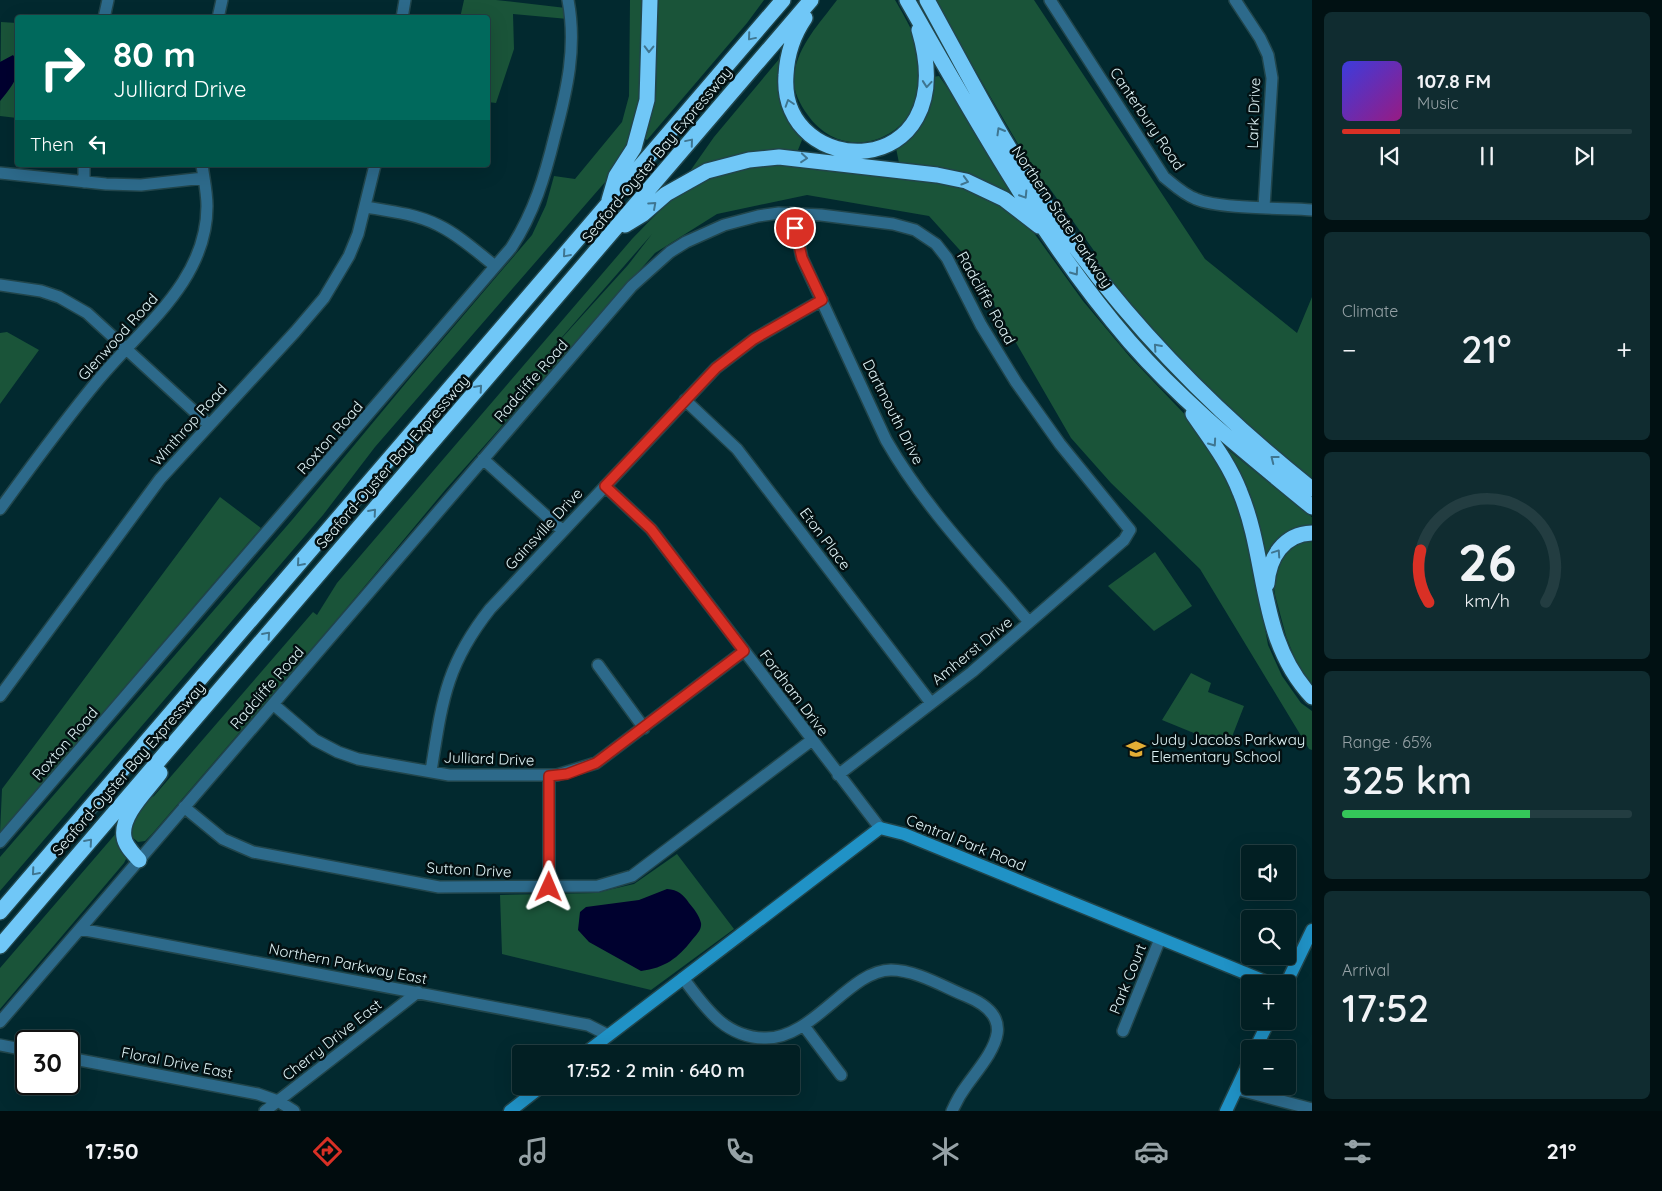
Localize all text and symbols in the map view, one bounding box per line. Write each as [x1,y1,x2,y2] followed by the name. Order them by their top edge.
[749,31,757,40] one-way arrow
[113,32,196,76] text: 80 m
[30,35,95,100] icon: right
[644,45,654,53] one-way arrow
[577,63,736,247] street label: Seaford-Oyster Bay Expressway
[1106,64,1189,174] street label: Canterbury Road
[1417,69,1491,93] text: 107.8 FM
[113,75,247,103] text: Julliard Drive
[1243,77,1264,149] street label: Lark Drive
[921,80,932,88] one-way arrow
[1417,93,1459,113] text: Music
[785,99,795,108] one-way arrow
[996,127,1006,136] one-way arrow
[84,130,112,158] icon: left
[30,132,74,156] text: Then
[685,139,693,148] one-way arrow
[1008,142,1117,291] street label: Northern State Parkway
[1376,142,1404,170] icon: previous
[1473,142,1501,170] icon: pause
[1570,142,1598,170] icon: next
[800,153,808,164] one-way arrow
[960,175,969,186] one-way arrow
[1017,190,1027,199] one-way arrow
[648,202,657,211] one-way arrow
[774,207,816,249] pin
[781,214,809,242] icon: arrive
[563,248,572,257] one-way arrow
[953,248,1020,348] street label: Radcliffe Road
[1069,266,1078,276] one-way arrow
[74,289,162,384] street label: Glenwood Road
[1342,301,1398,321] text: Climate
[1461,325,1511,373] text: 21°
[1342,332,1357,367] text: −
[1616,332,1632,367] text: +
[490,335,572,426] street label: Radcliffe Road
[1154,343,1163,352] one-way arrow
[859,356,928,468] street label: Dartmouth Drive
[312,371,473,552] street label: Seaford-Oyster Bay Expressway
[146,379,231,470] street label: Winthrop Road
[474,385,483,394] one-way arrow
[293,397,367,478] street label: Roxton Road
[1207,437,1216,446] one-way arrow
[1270,456,1280,465] one-way arrow
[501,484,586,574] street label: Gainsville Drive
[796,504,855,574] street label: Eton Place
[368,508,377,517] one-way arrow
[1458,529,1516,594] text: 26
[1271,549,1280,559] one-way arrow
[297,557,306,566] one-way arrow
[1464,589,1510,611] text: km/h
[927,612,1016,689] street label: Amherst Drive
[262,631,271,640] one-way arrow
[226,642,308,733] street label: Radcliffe Road
[756,646,833,740] street label: Fordham Drive
[48,678,209,859] street label: Seaford-Oyster Bay Expressway
[28,703,102,784] street label: Roxton Road
[1151,730,1305,766] place label: Judy Jacobs Parkway Elementary School
[1342,732,1432,752] text: Range · 65%
[1125,738,1147,760] school or university icon: Judy Jacobs Parkway Elementary School
[443,747,535,770] street label: Julliard Drive
[1342,756,1472,804] text: 325 km
[904,810,1029,875] street label: Central Park Road
[83,839,92,848] one-way arrow
[1241,845,1296,1095] map controls
[1241,845,1296,900] button: sound
[426,858,512,881] street label: Sutton Drive
[522,860,574,912] position arrow
[31,866,40,875] one-way arrow
[1241,910,1296,965] button: search
[267,939,429,988] street label: Northern Parkway East
[1105,941,1150,1017] street label: Park Court
[1342,960,1390,980] text: Arrival
[1241,975,1296,1030] button: +
[1342,984,1429,1032] text: 17:52
[278,995,385,1084] street label: Cherry Drive East
[15,1030,80,1095] speed limit sign: 30
[1241,1040,1296,1095] button: −
[120,1042,234,1083] street label: Floral Drive East
[567,1058,745,1082] text: 17:52 · 2 min · 640 m
[310,1134,345,1169] icon: directions
[516,1134,551,1169] icon: music
[722,1134,757,1169] icon: phone
[928,1134,963,1169] icon: climate
[1134,1134,1169,1169] icon: car
[1340,1134,1375,1169] icon: filters
[86,1137,138,1165] text: 17:50
[1547,1137,1576,1165] text: 21°

